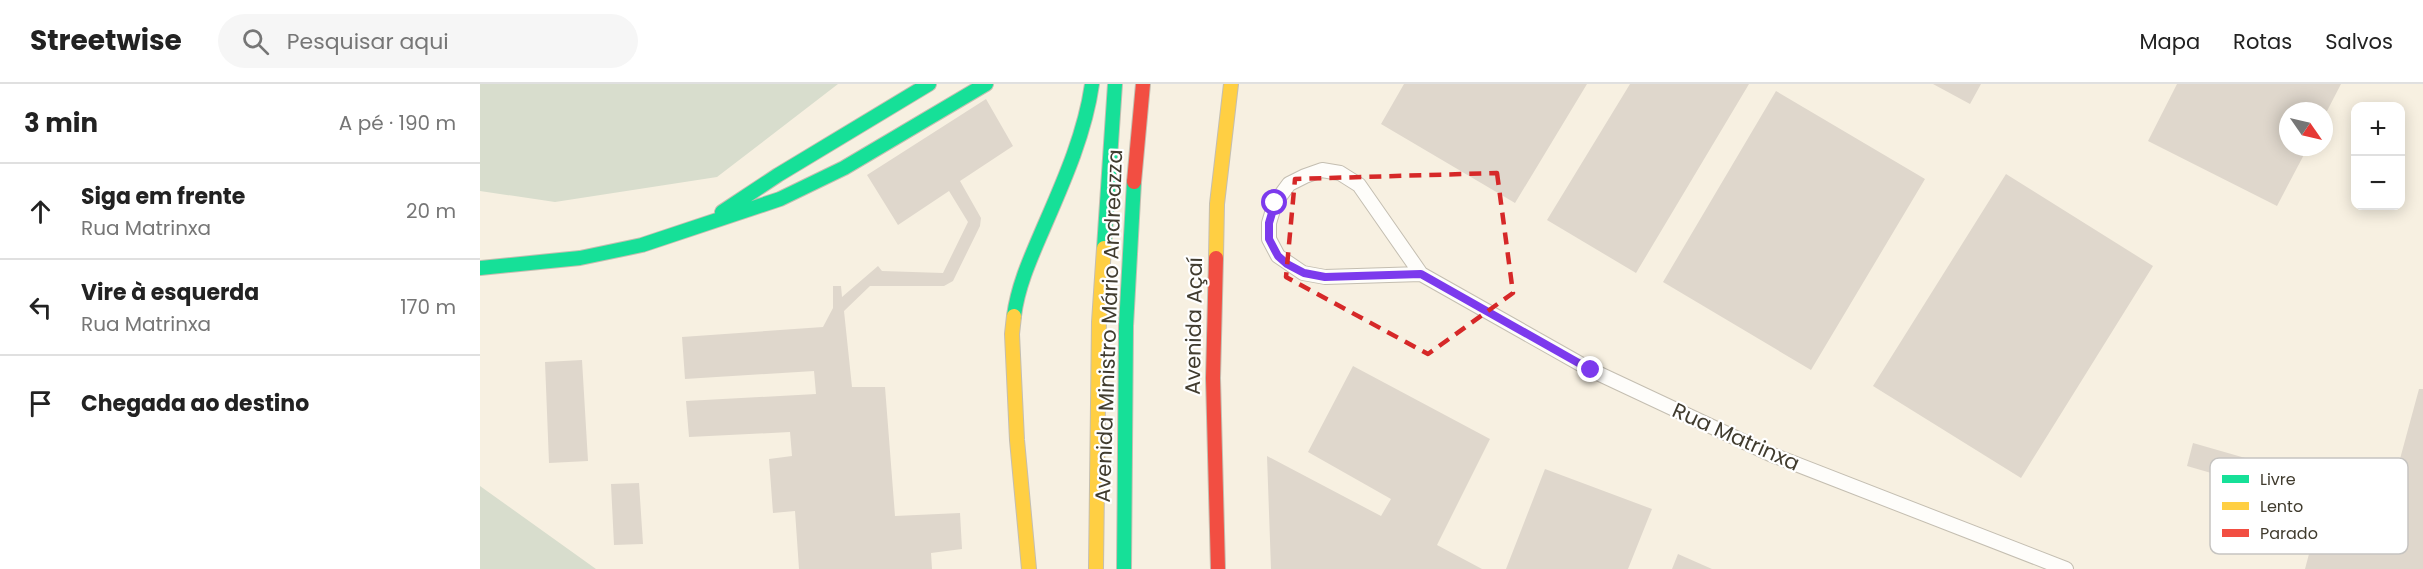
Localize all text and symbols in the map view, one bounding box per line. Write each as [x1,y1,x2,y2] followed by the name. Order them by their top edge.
[218,14,638,68] search box
[30,21,182,60] text: Streetwise
[239,25,272,58] icon: search
[287,26,449,57] text: Pesquisar aqui
[2139,27,2200,56] text: Mapa
[2233,27,2292,56] text: Rotas
[2325,27,2393,56] text: Salvos
[2279,102,2333,156] north arrow
[2351,102,2405,210] map controls
[2351,102,2405,156] button: +
[24,105,98,141] text: 3 min
[339,109,456,137] text: A pé · 190 m
[1088,149,1129,503] street label: Avenida Ministro Mário Andreazza
[2351,156,2405,210] button: −
[81,181,245,212] text: Siga em frente
[1261,189,1287,215] route start
[24,195,57,228] icon: ahead
[406,197,456,225] text: 20 m
[81,214,211,242] text: Rua Matrinxa
[1178,257,1209,395] street label: Avenida Açaí
[81,277,259,308] text: Vire à esquerda
[24,291,57,324] icon: left
[400,293,456,321] text: 170 m
[81,310,211,338] text: Rua Matrinxa
[1577,356,1603,382] route end
[24,387,57,420] icon: arrive
[81,388,309,419] text: Chegada ao destino
[1668,396,1805,478] street label: Rua Matrinxa
[2210,458,2408,554] legend
[2260,468,2296,491] text: Livre
[2260,495,2303,518] text: Lento
[2260,522,2318,545] text: Parado

